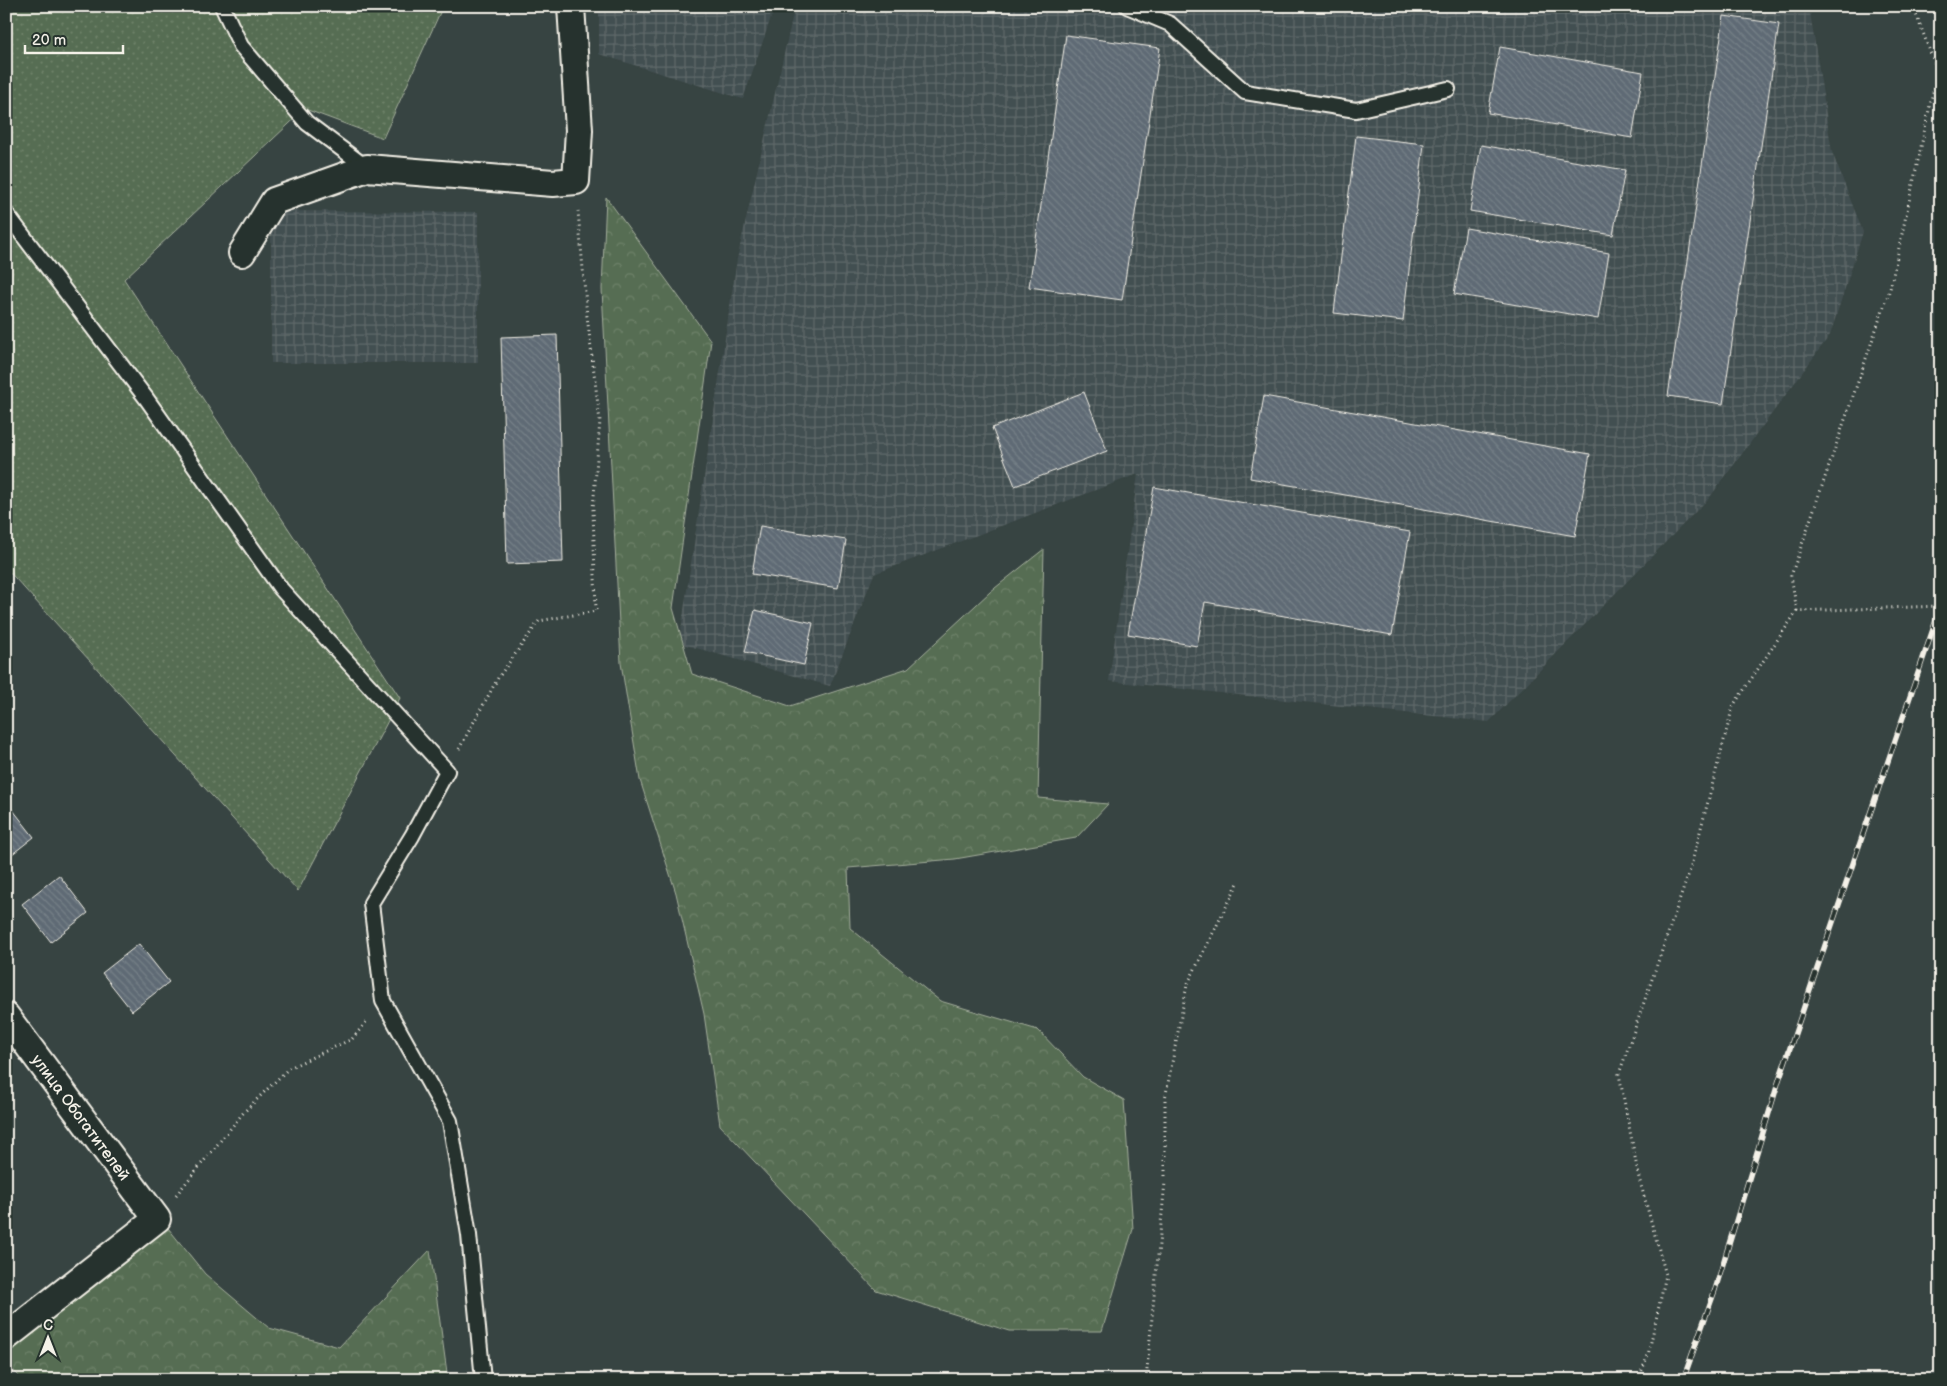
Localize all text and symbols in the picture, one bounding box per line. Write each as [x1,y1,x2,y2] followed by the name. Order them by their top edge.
[25,22,122,54] scale bar
[32,31,66,50] text: 20 m
[27,1051,133,1185] street label: улица Обогатителей
[22,1314,72,1364] north arrow
[43,1317,53,1334] text: С

